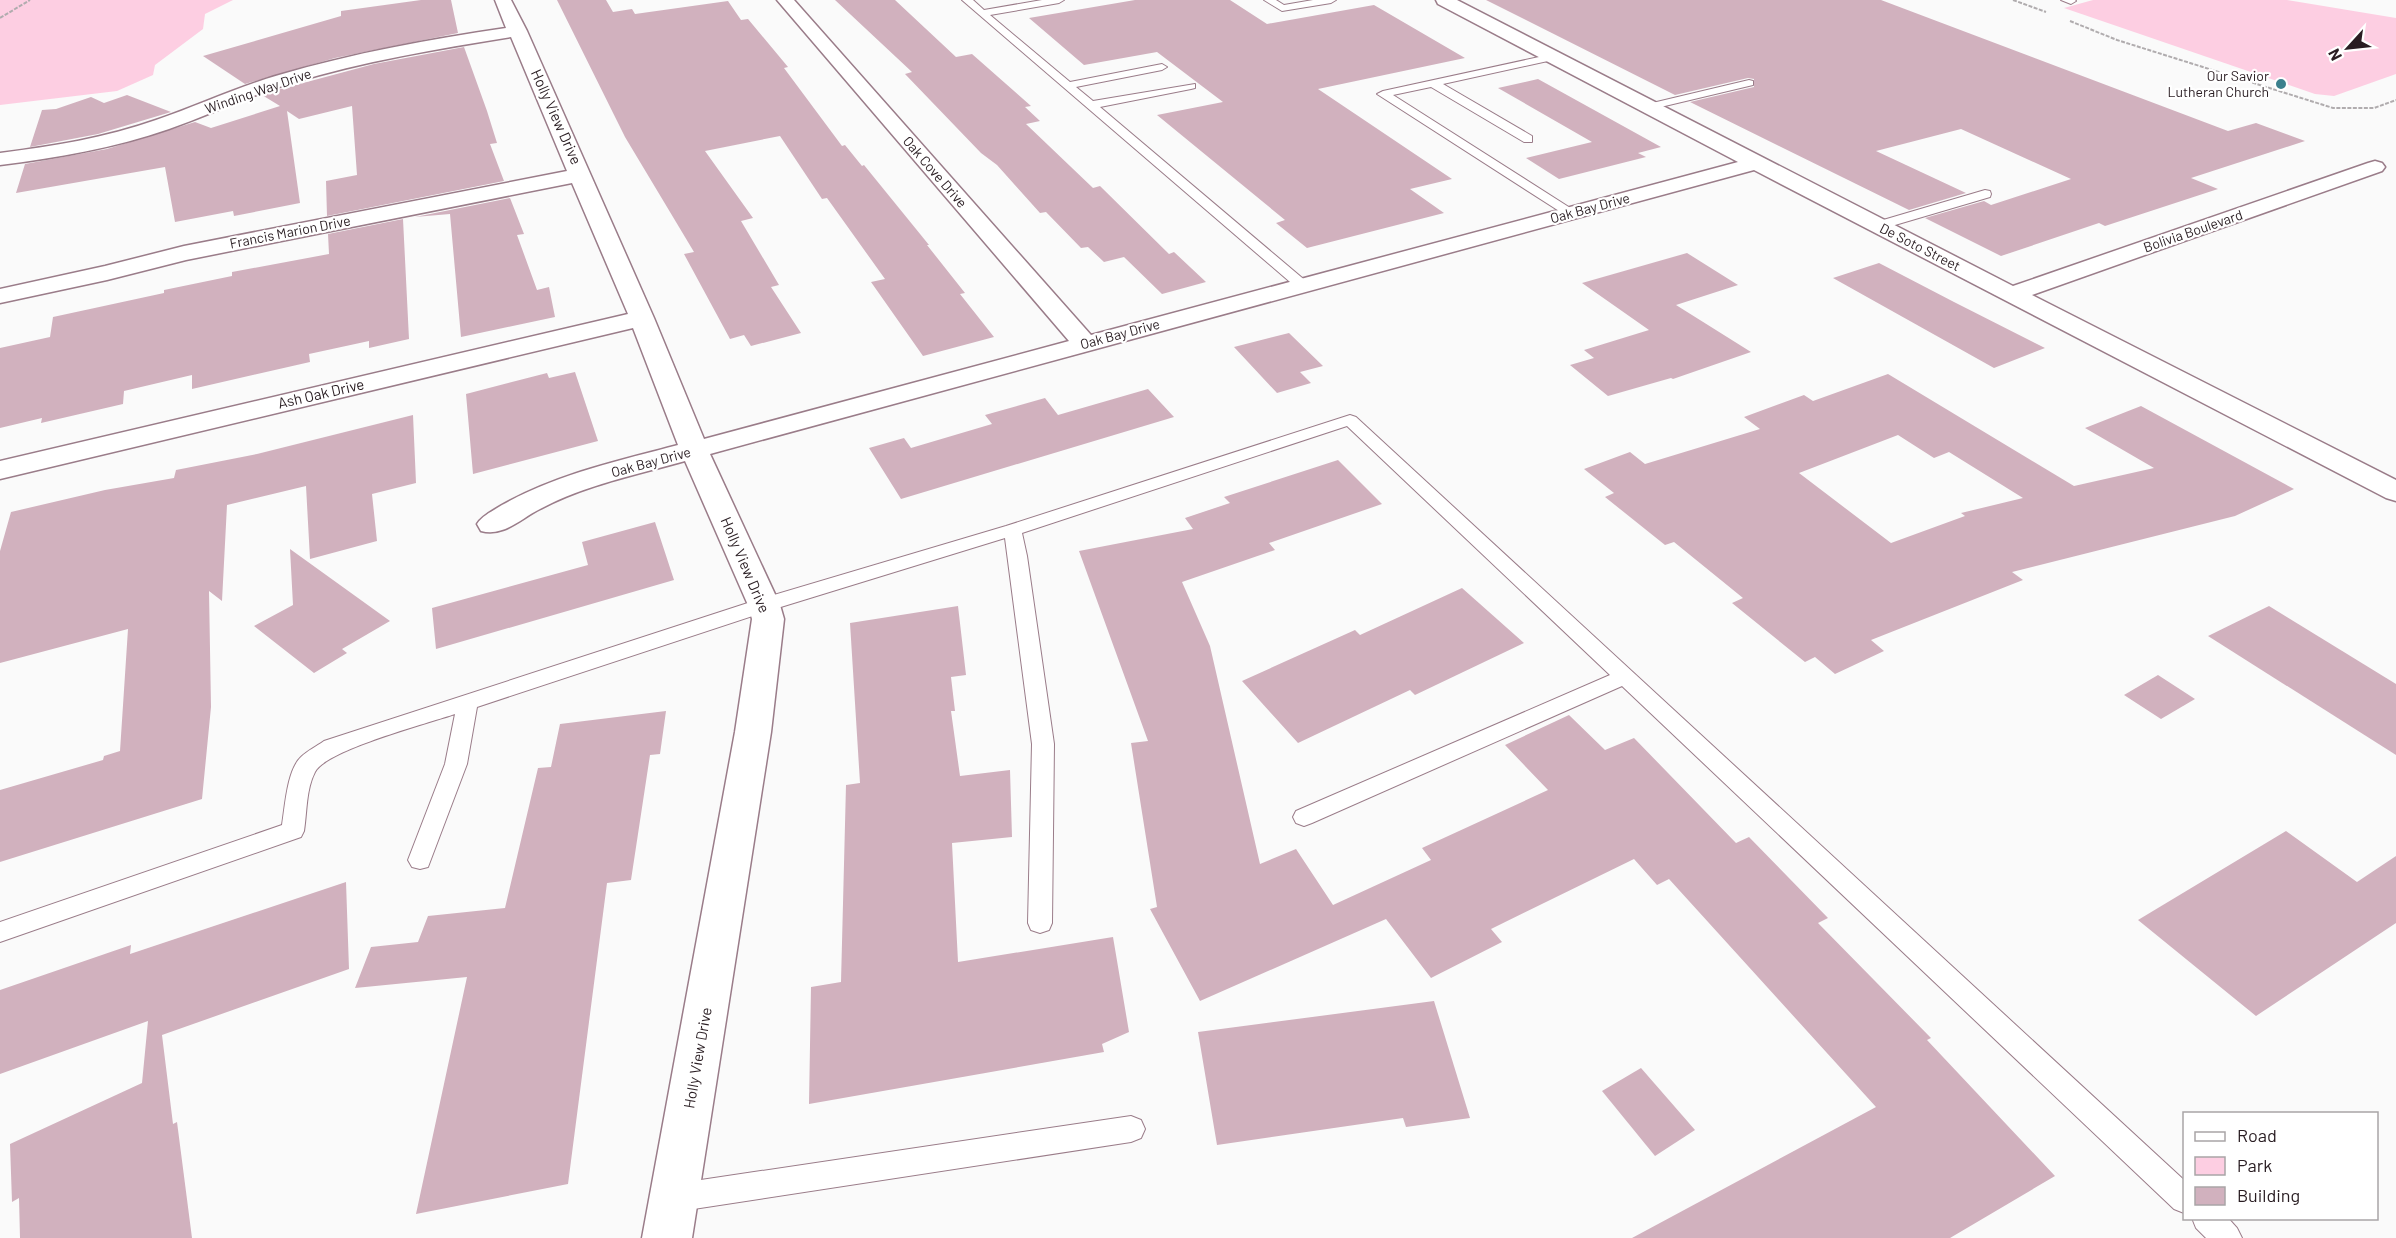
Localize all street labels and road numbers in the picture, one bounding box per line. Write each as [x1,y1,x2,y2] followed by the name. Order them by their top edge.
[202,64,313,117] street label: Winding Way Drive
[528,66,586,167] street label: Holly View Drive
[900,132,971,211] street label: Oak Cove Drive
[1548,189,1632,226] street label: Oak Bay Drive
[2141,206,2245,256] street label: Bolivia Boulevard
[228,211,352,252] street label: Francis Marion Drive
[1877,219,1963,274] street label: De Soto Street
[1078,315,1162,352] street label: Oak Bay Drive
[276,374,366,412] street label: Ash Oak Drive
[609,443,693,480] street label: Oak Bay Drive
[718,514,774,615] street label: Holly View Drive
[679,1006,715,1110] street label: Holly View Drive

